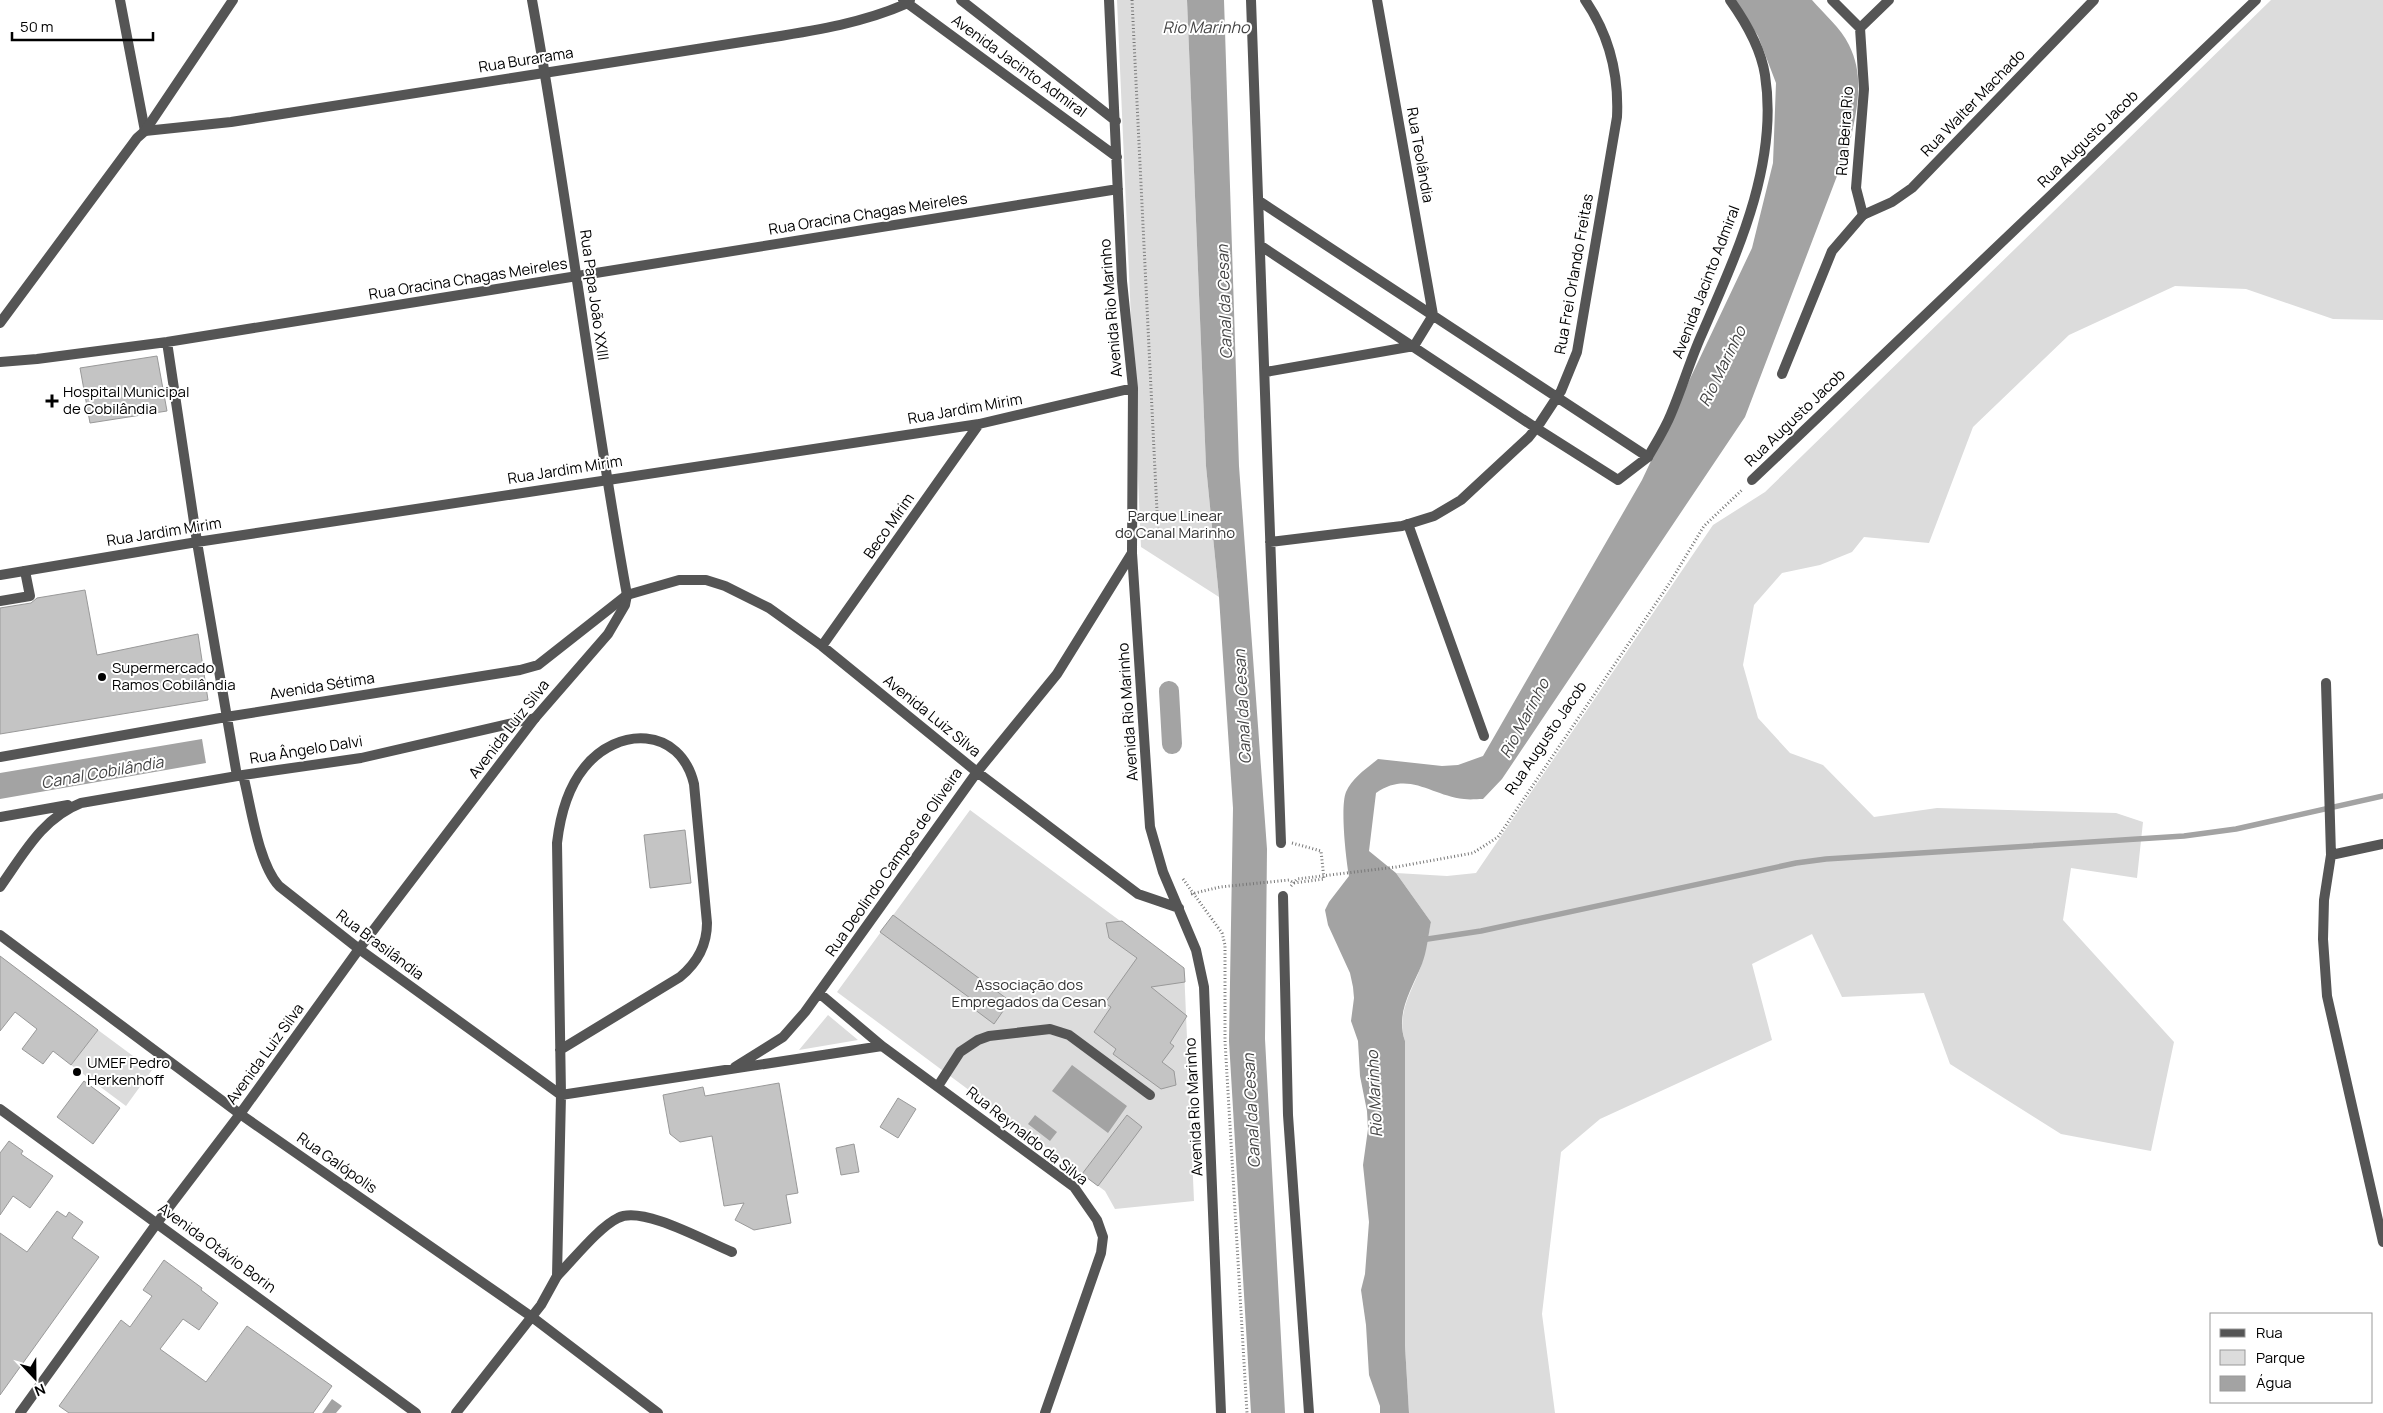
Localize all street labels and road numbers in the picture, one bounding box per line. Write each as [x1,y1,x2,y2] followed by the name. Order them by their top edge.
[947,9,1091,122] street label: Avenida Jacinto Admiral
[477,42,575,77] street label: Rua Burarama
[1916,44,2030,161] street label: Rua Walter Machado
[1831,85,1858,176] street label: Rua Beira Rio
[2033,85,2143,192] street label: Rua Augusto Jacob
[1402,106,1439,204] street label: Rua Teolândia
[767,187,969,240] street label: Rua Oracina Chagas Meireles
[1549,192,1598,356] street label: Rua Frei Orlando Freitas
[1667,202,1744,361] street label: Avenida Jacinto Admiral
[575,228,614,362] street label: Rua Papa João XXIII
[1094,238,1127,378] street label: Avenida Rio Marinho
[367,252,569,305] street label: Rua Oracina Chagas Meireles
[1740,364,1850,471] street label: Rua Augusto Jacob
[906,388,1024,429] street label: Rua Jardim Mirim
[506,450,624,489] street label: Rua Jardim Mirim
[858,489,919,563] street label: Beco Mirim
[105,512,223,551] street label: Rua Jardim Mirim
[1112,642,1143,782] street label: Avenida Rio Marinho
[268,667,376,704] street label: Avenida Sétima
[879,670,986,762] street label: Avenida Luiz Silva
[463,675,554,783] street label: Avenida Luiz Silva
[1500,677,1591,799] street label: Rua Augusto Jacob
[248,730,364,769] street label: Rua Ângelo Dalvi
[820,763,967,960] street label: Rua Deolindo Campos de Oliveira
[332,905,429,985] street label: Rua Brasilândia
[221,999,308,1108] street label: Avenida Luiz Silva
[1179,1037,1208,1177] street label: Avenida Rio Marinho
[962,1081,1093,1190] street label: Rua Reynaldo da Silva
[293,1127,382,1198] street label: Rua Galópolis
[154,1198,281,1298] street label: Avenida Otávio Borin

